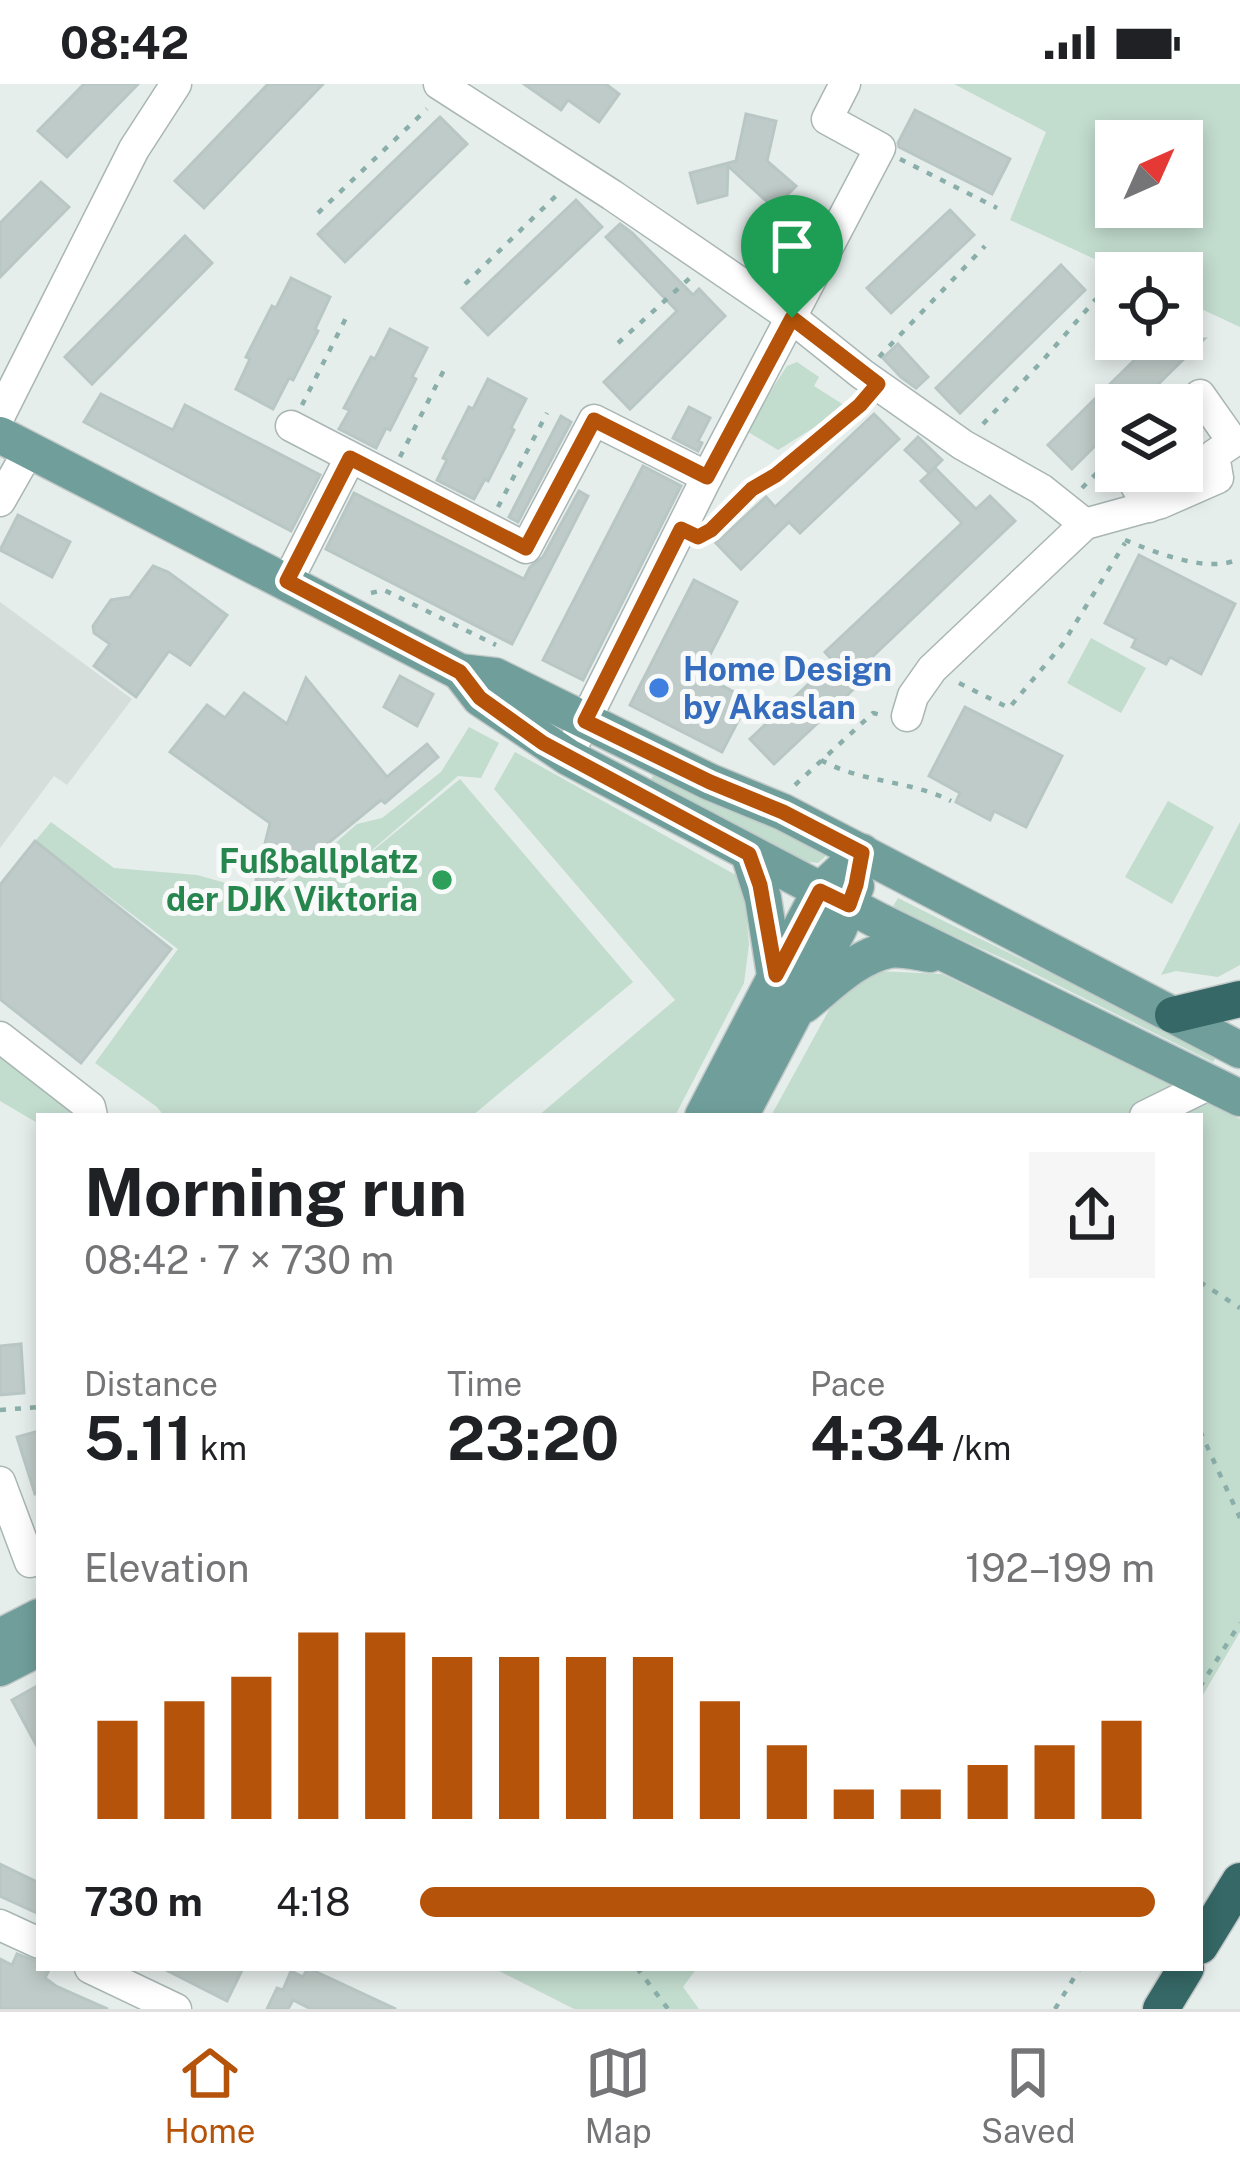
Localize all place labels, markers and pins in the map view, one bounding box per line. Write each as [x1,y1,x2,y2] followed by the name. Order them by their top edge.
[741,195,843,318] pin
[683,650,892,726] place label: Home Design by Akaslan
[646,675,672,701] marker: Home Design by Akaslan
[166,842,418,918] place label: Fußballplatz der DJK Viktoria
[429,867,455,893] marker: Fußballplatz der DJK Viktoria

